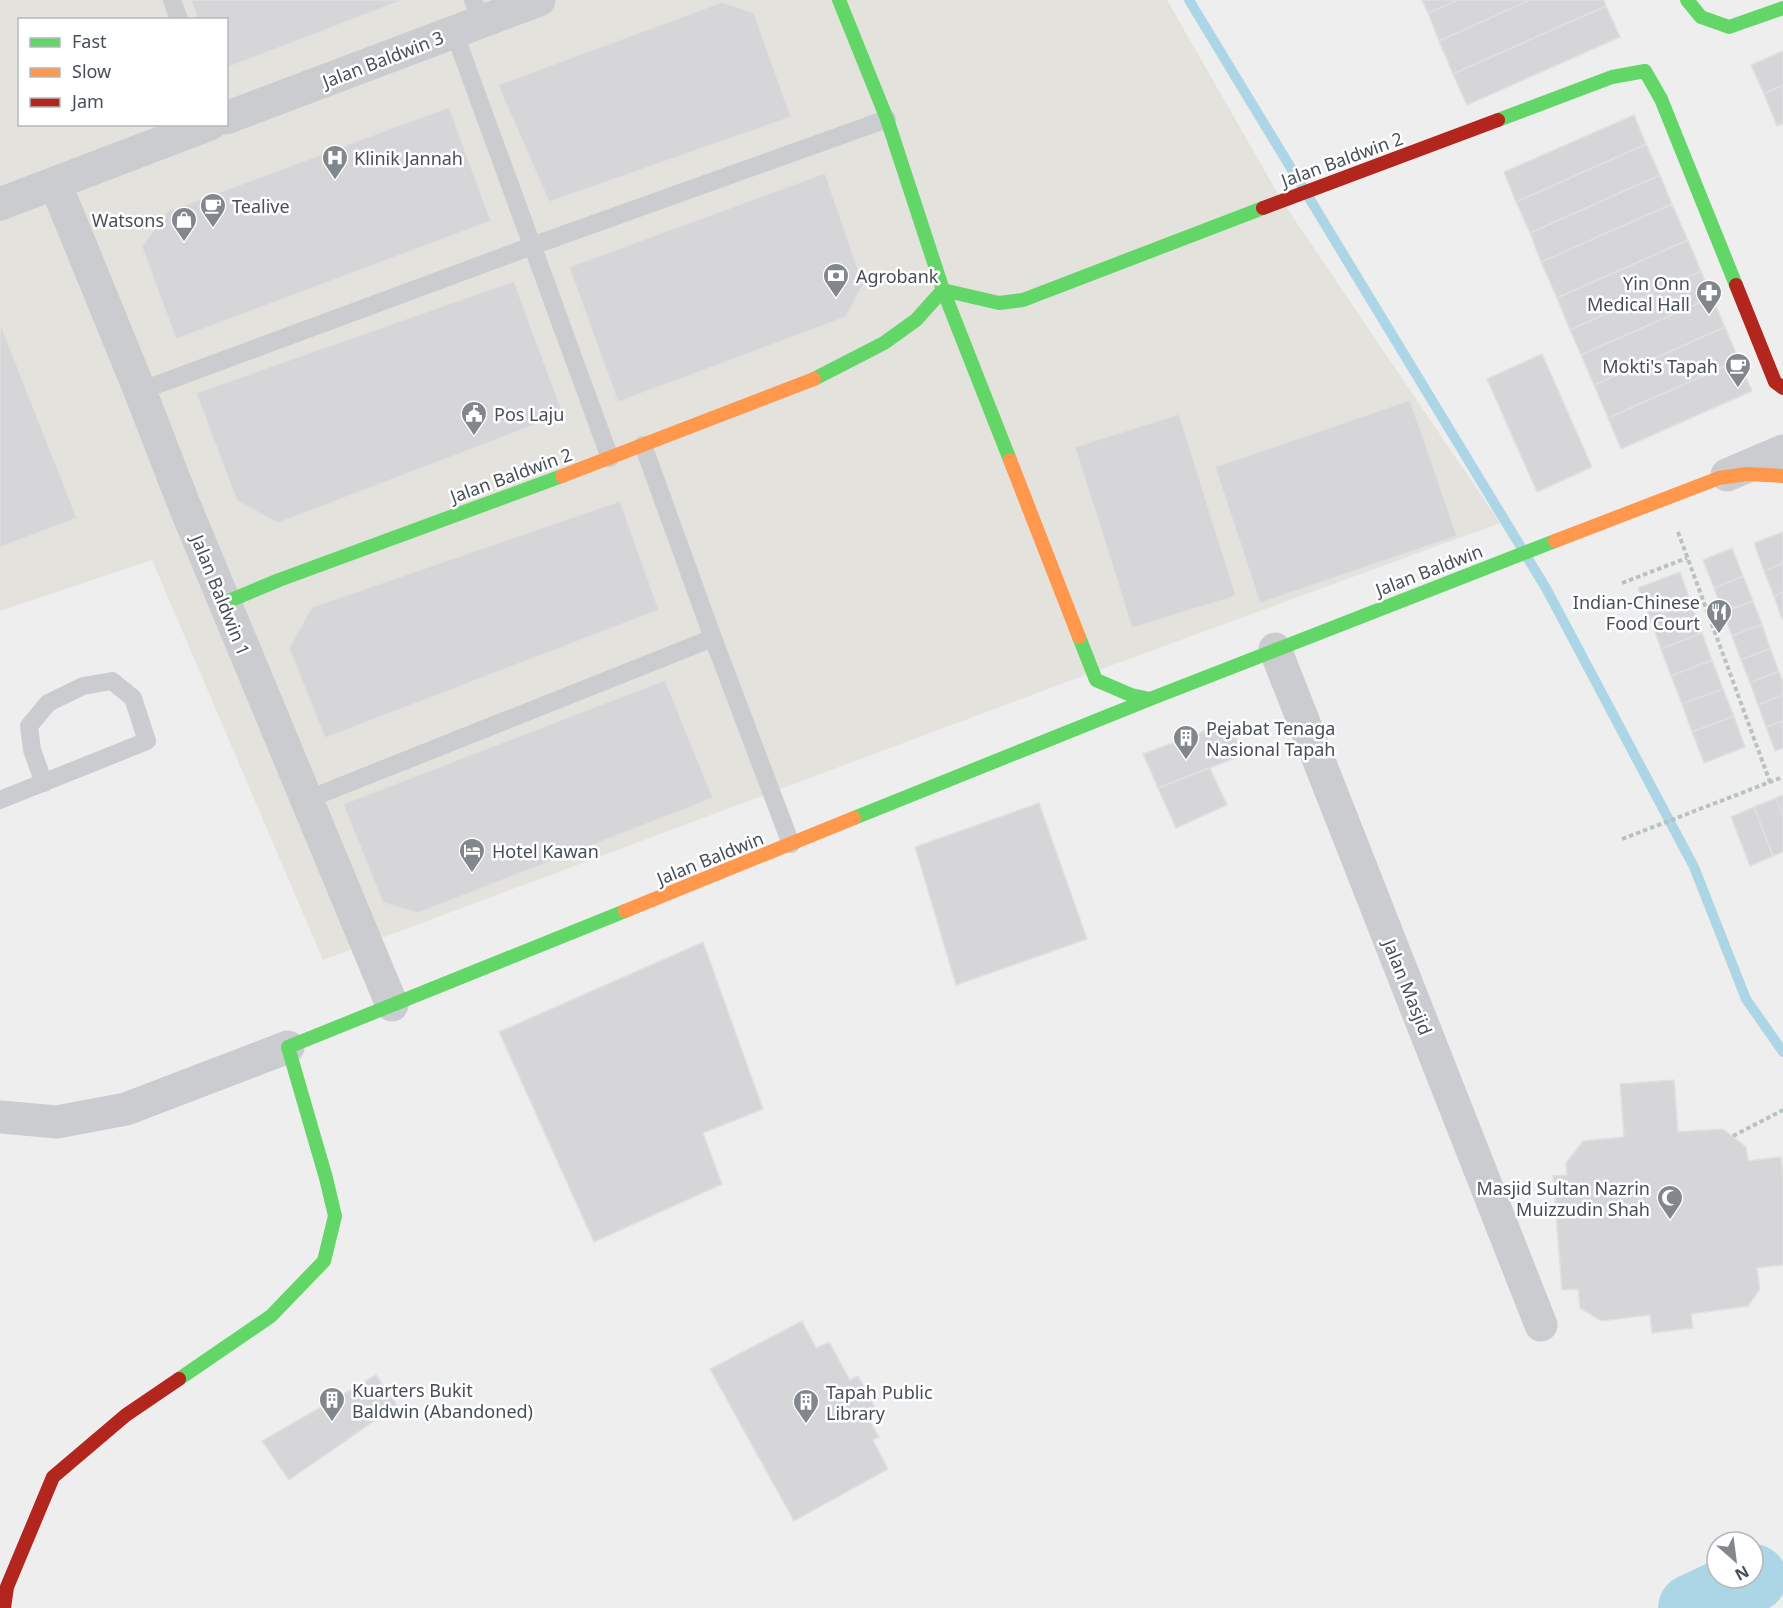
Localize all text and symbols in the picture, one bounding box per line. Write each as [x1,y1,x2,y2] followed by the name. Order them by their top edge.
[18,18,228,126] legend
[317,25,447,94] street label: Jalan Baldwin 3
[72,29,107,53] text: Fast
[72,59,111,83] text: Slow
[70,89,104,113] text: Jam
[1276,126,1406,193] street label: Jalan Baldwin 2
[320,143,350,181] hospital icon: Klinik Jannah
[354,146,463,170] place label: Klinik Jannah
[198,191,228,229] cafe icon: Tealive
[232,194,290,218] place label: Tealive
[169,205,199,243] shop icon: Watsons
[92,208,164,232] place label: Watsons
[821,261,851,299] bank icon: Agrobank
[856,264,939,288] place label: Agrobank
[1587,271,1690,316] place label: Yin Onn Medical Hall
[1694,278,1724,316] pharmacy icon: Yin Onn Medical Hall
[1723,351,1753,389] cafe icon: Mokti's Tapah
[1602,354,1718,378] place label: Mokti's Tapah
[459,399,489,437] public building icon: Pos Laju
[494,402,564,426] place label: Pos Laju
[445,442,575,509] street label: Jalan Baldwin 2
[185,529,256,659] street label: Jalan Baldwin 1
[1370,539,1486,602] street label: Jalan Baldwin
[1573,590,1700,635] place label: Indian-Chinese Food Court
[1704,597,1734,635] restaurant icon: Indian-Chinese Food Court
[1206,716,1335,761] place label: Pejabat Tenaga Nasional Tapah
[1171,723,1201,761] building icon: Pejabat Tenaga Nasional Tapah
[651,826,767,891] street label: Jalan Baldwin
[457,836,487,874] hotel icon: Hotel Kawan
[492,839,599,863] place label: Hotel Kawan
[1377,934,1438,1038] street label: Jalan Masjid
[1476,1176,1650,1221] place label: Masjid Sultan Nazrin Muizzudin Shah
[1655,1183,1685,1221] mosque icon: Masjid Sultan Nazrin Muizzudin Shah
[352,1378,533,1423] place label: Kuarters Bukit Baldwin (Abandoned)
[826,1380,933,1425] place label: Tapah Public Library
[317,1385,347,1423] building icon: Kuarters Bukit Baldwin (Abandoned)
[791,1387,821,1425] building icon: Tapah Public Library
[1705,1530,1765,1590] north arrow
[1731,1560,1753,1586] text: N

